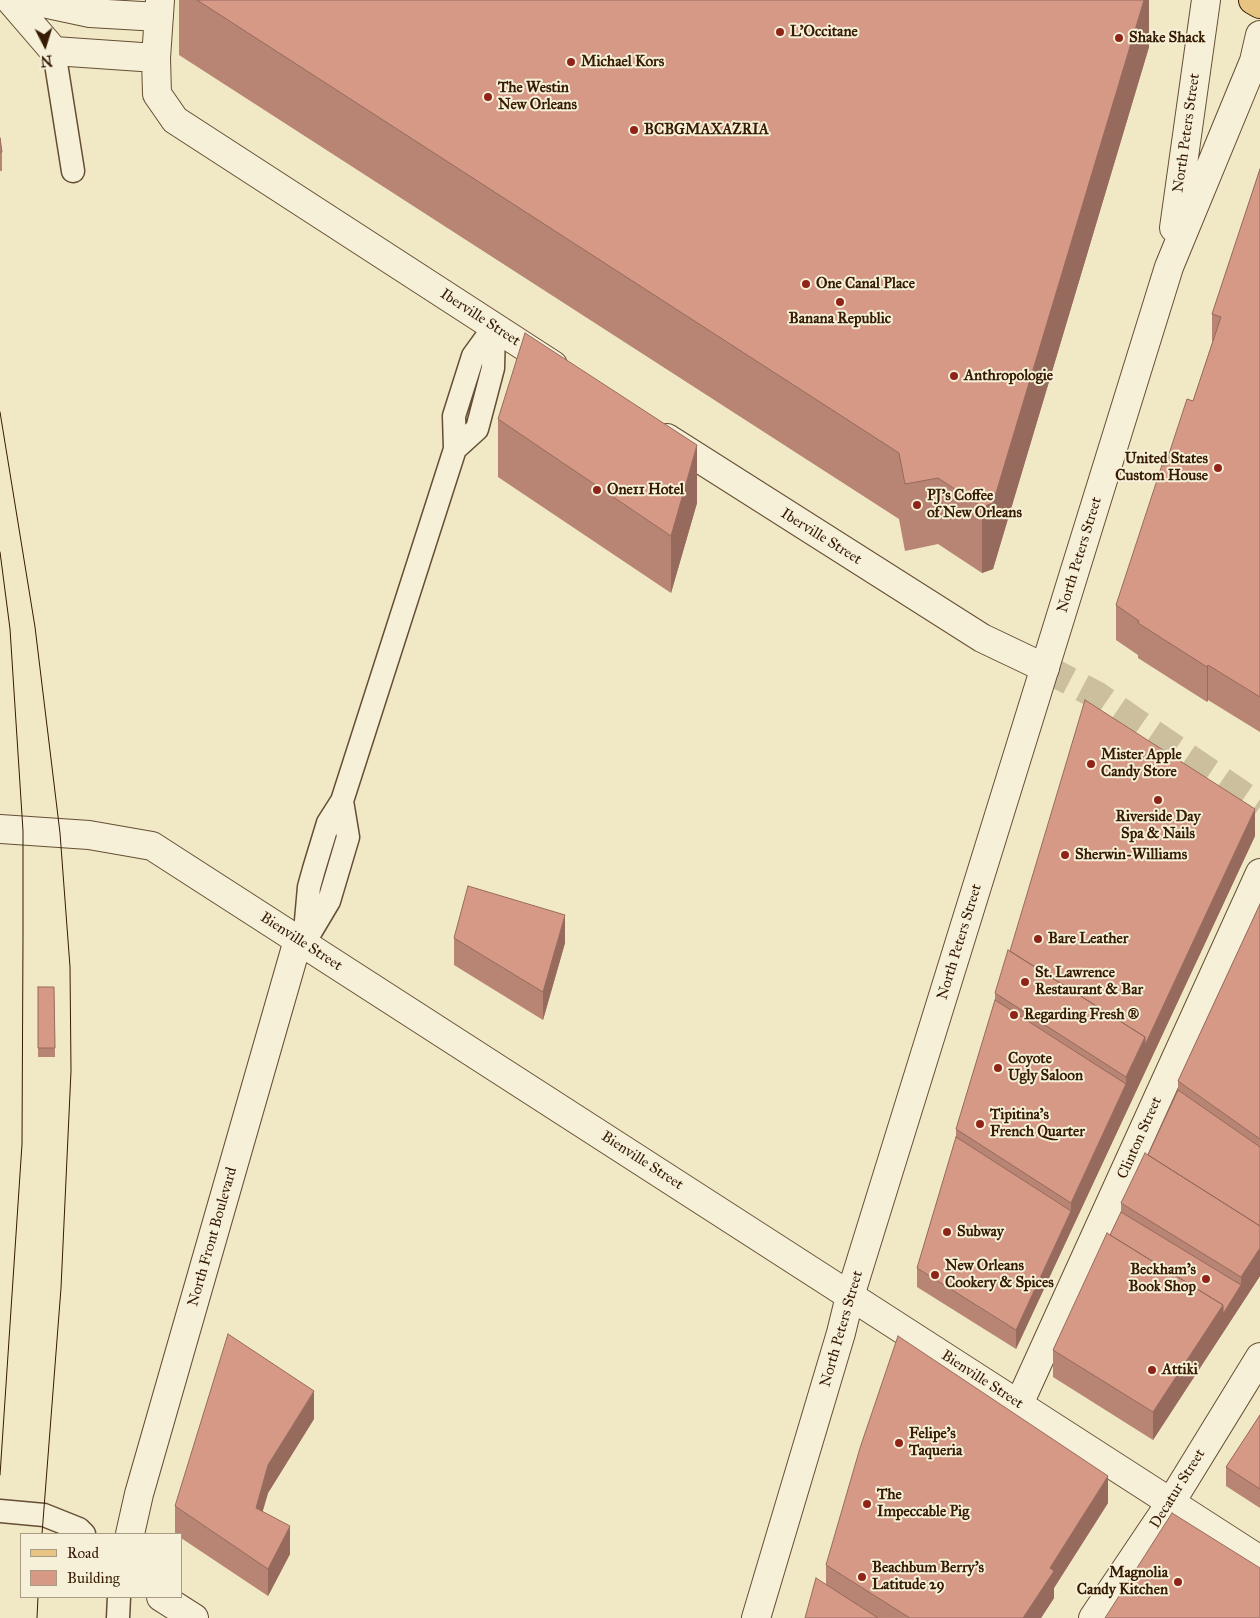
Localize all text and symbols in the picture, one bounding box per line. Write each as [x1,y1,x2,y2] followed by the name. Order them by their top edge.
[20,20,70,70] north arrow
[790,23,858,41] place label: L'Occitane
[774,26,786,38] marker: L'Occitane
[1129,29,1205,47] place label: Shake Shack
[1113,32,1125,44] marker: Shake Shack
[40,51,53,69] text: N
[581,53,664,71] place label: Michael Kors
[565,56,577,68] marker: Michael Kors
[1170,72,1204,194] street label: North Peters Street
[498,79,577,114] place label: The Westin New Orleans
[482,91,494,103] marker: The Westin New Orleans
[644,121,769,139] place label: BCBGMAXAZRIA
[628,124,640,136] marker: BCBGMAXAZRIA
[816,275,915,293] place label: One Canal Place
[800,278,812,290] marker: One Canal Place
[437,285,523,351] street label: Iberville Street
[834,296,846,308] marker: Banana Republic
[789,310,891,328] place label: Banana Republic
[964,367,1053,385] place label: Anthropologie
[948,370,960,382] marker: Anthropologie
[1115,450,1208,485] place label: United States Custom House
[1212,462,1224,474] marker: United States Custom House
[607,481,684,499] place label: One11 Hotel
[591,484,603,496] marker: One11 Hotel
[927,487,1022,522] place label: PJ's Coffee of New Orleans
[1054,495,1106,615] street label: North Peters Street
[911,499,923,511] marker: PJ's Coffee of New Orleans
[777,505,865,569] street label: Iberville Street
[1101,746,1182,781] place label: Mister Apple Candy Store
[1085,758,1097,770] marker: Mister Apple Candy Store
[1152,794,1164,806] marker: Riverside Day Spa & Nails
[1116,808,1200,843] place label: Riverside Day Spa & Nails
[1075,846,1187,864] place label: Sherwin-Williams
[1059,849,1071,861] marker: Sherwin-Williams
[934,882,986,1002] street label: North Peters Street
[257,909,345,975] street label: Bienville Street
[1048,930,1128,948] place label: Bare Leather
[1032,933,1044,945] marker: Bare Leather
[1035,964,1143,999] place label: St. Lawrence Restaurant & Bar
[1019,976,1031,988] marker: St. Lawrence Restaurant & Bar
[1024,1006,1139,1024] place label: Regarding Fresh ®
[1008,1009,1020,1021] marker: Regarding Fresh ®
[1008,1050,1083,1085] place label: Coyote Ugly Saloon
[992,1062,1004,1074] marker: Coyote Ugly Saloon
[1114,1094,1166,1182] street label: Clinton Street
[990,1106,1085,1141] place label: Tipitina’s French Quarter
[974,1118,986,1130] marker: Tipitina’s French Quarter
[598,1128,686,1194] street label: Bienville Street
[184,1165,242,1309] street label: North Front Boulevard
[957,1223,1004,1241] place label: Subway
[941,1226,953,1238] marker: Subway
[945,1257,1054,1292] place label: New Orleans Cookery & Spices
[1129,1261,1196,1296] place label: Beckham's Book Shop
[817,1269,867,1389] street label: North Peters Street
[929,1269,941,1281] marker: New Orleans Cookery & Spices
[1200,1273,1212,1285] marker: Beckham's Book Shop
[938,1347,1026,1413] street label: Bienville Street
[1162,1361,1198,1379] place label: Attiki
[1146,1364,1158,1376] marker: Attiki
[909,1425,962,1460] place label: Felipe's Taqueria
[893,1437,905,1449] marker: Felipe's Taqueria
[1146,1446,1210,1532] street label: Decatur Street
[877,1486,969,1521] place label: The Impeccable Pig
[861,1498,873,1510] marker: The Impeccable Pig
[20,1533,182,1598] legend
[67,1544,99,1562] text: Road
[872,1559,984,1594] place label: Beachbum Berry's Latitude 29
[1077,1564,1168,1599] place label: Magnolia Candy Kitchen
[67,1569,120,1587] text: Building
[856,1571,868,1583] marker: Beachbum Berry's Latitude 29
[1172,1576,1184,1588] marker: Magnolia Candy Kitchen

